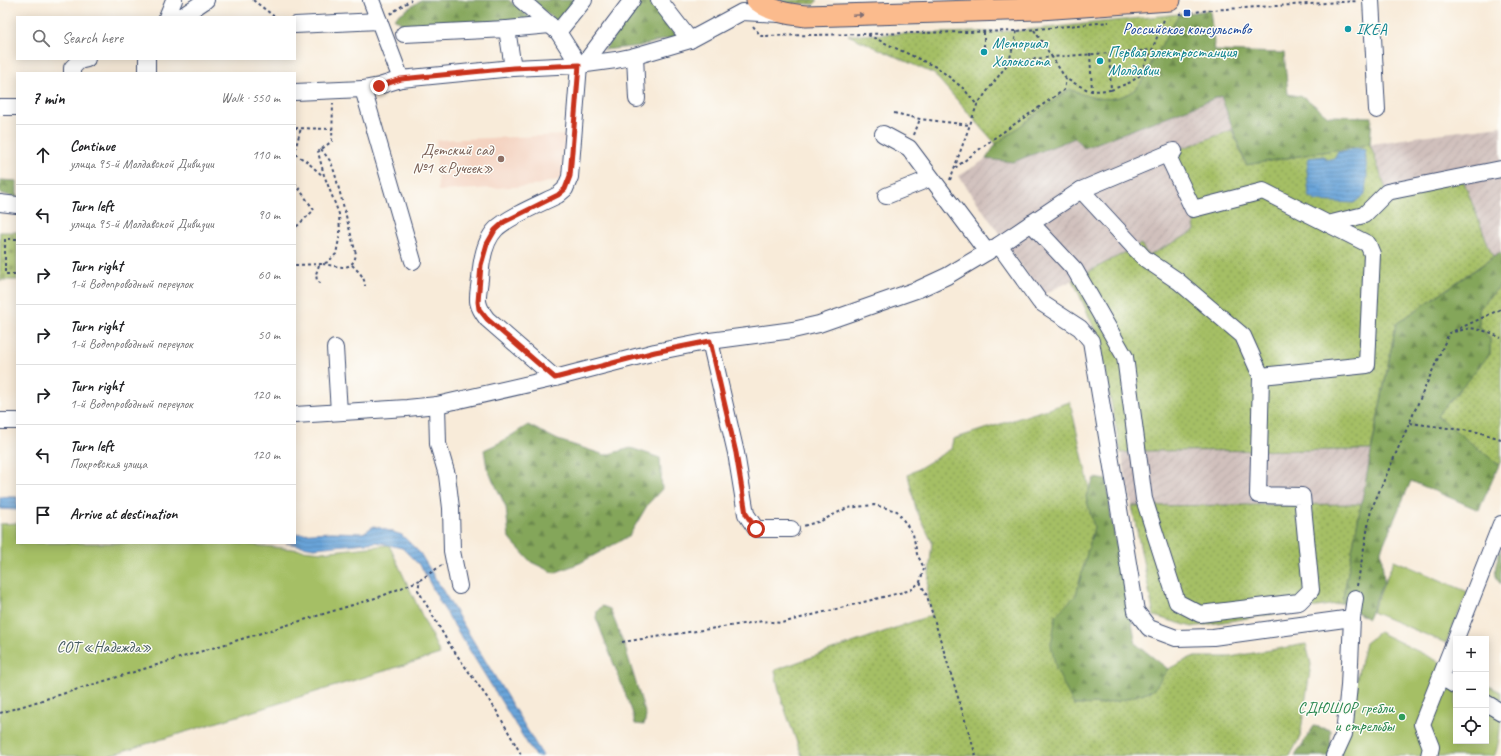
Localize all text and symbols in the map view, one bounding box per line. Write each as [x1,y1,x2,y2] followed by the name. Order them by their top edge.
[1182,8,1192,18] marker: Российское консульство
[852,12,865,18] one-way arrow
[16,16,296,60] search box
[1123,19,1254,39] place label: Российское консульство
[1356,19,1388,39] place label: IKEA
[1343,24,1353,34] marker: IKEA
[30,27,52,49] icon: search
[62,29,123,48] text: Search here
[992,33,1051,71] place label: Мемориал Холокоста
[1108,42,1237,80] place label: Первая электростанция Молдавии
[979,47,989,57] marker: Мемориал Холокоста
[1095,56,1105,66] marker: Первая электростанция Молдавии
[370,77,388,95] route end
[32,88,65,109] text: 7 min
[221,90,280,106] text: Walk · 550 m
[70,137,115,156] text: Continue
[413,140,495,178] place label: Детский сад №1 «Ручеек»
[32,144,54,166] icon: ahead
[252,147,280,163] text: 110 m
[496,154,506,164] marker: Детский сад №1 «Ручеек»
[70,156,214,172] text: улица 95-й Молдавской Дивизии
[70,197,113,216] text: Turn left
[32,204,54,226] icon: left
[258,207,280,223] text: 90 m
[70,216,214,232] text: улица 95-й Молдавской Дивизии
[70,257,123,276] text: Turn right
[32,264,54,286] icon: right
[258,267,280,283] text: 60 m
[70,276,193,292] text: 1-й Водопроводный переулок
[70,317,123,336] text: Turn right
[32,324,54,346] icon: right
[258,327,280,343] text: 50 m
[70,336,193,352] text: 1-й Водопроводный переулок
[70,377,123,396] text: Turn right
[32,384,54,406] icon: right
[252,387,280,403] text: 120 m
[70,396,193,412] text: 1-й Водопроводный переулок
[70,437,113,456] text: Turn left
[32,444,54,466] icon: left
[252,447,280,463] text: 120 m
[70,456,147,472] text: Покровская улица
[32,504,54,526] icon: arrive
[70,505,177,524] text: Arrive at destination
[747,520,765,538] route start
[1453,636,1489,744] map controls
[1453,636,1489,672] button: +
[56,637,152,657] park label: СОТ «Надежда»
[1453,672,1489,708] button: −
[1298,698,1396,736] place label: СДЮШОР гребли и стрельбы
[1453,708,1489,744] button: locate
[1397,712,1407,722] marker: СДЮШОР гребли и стрельбы

